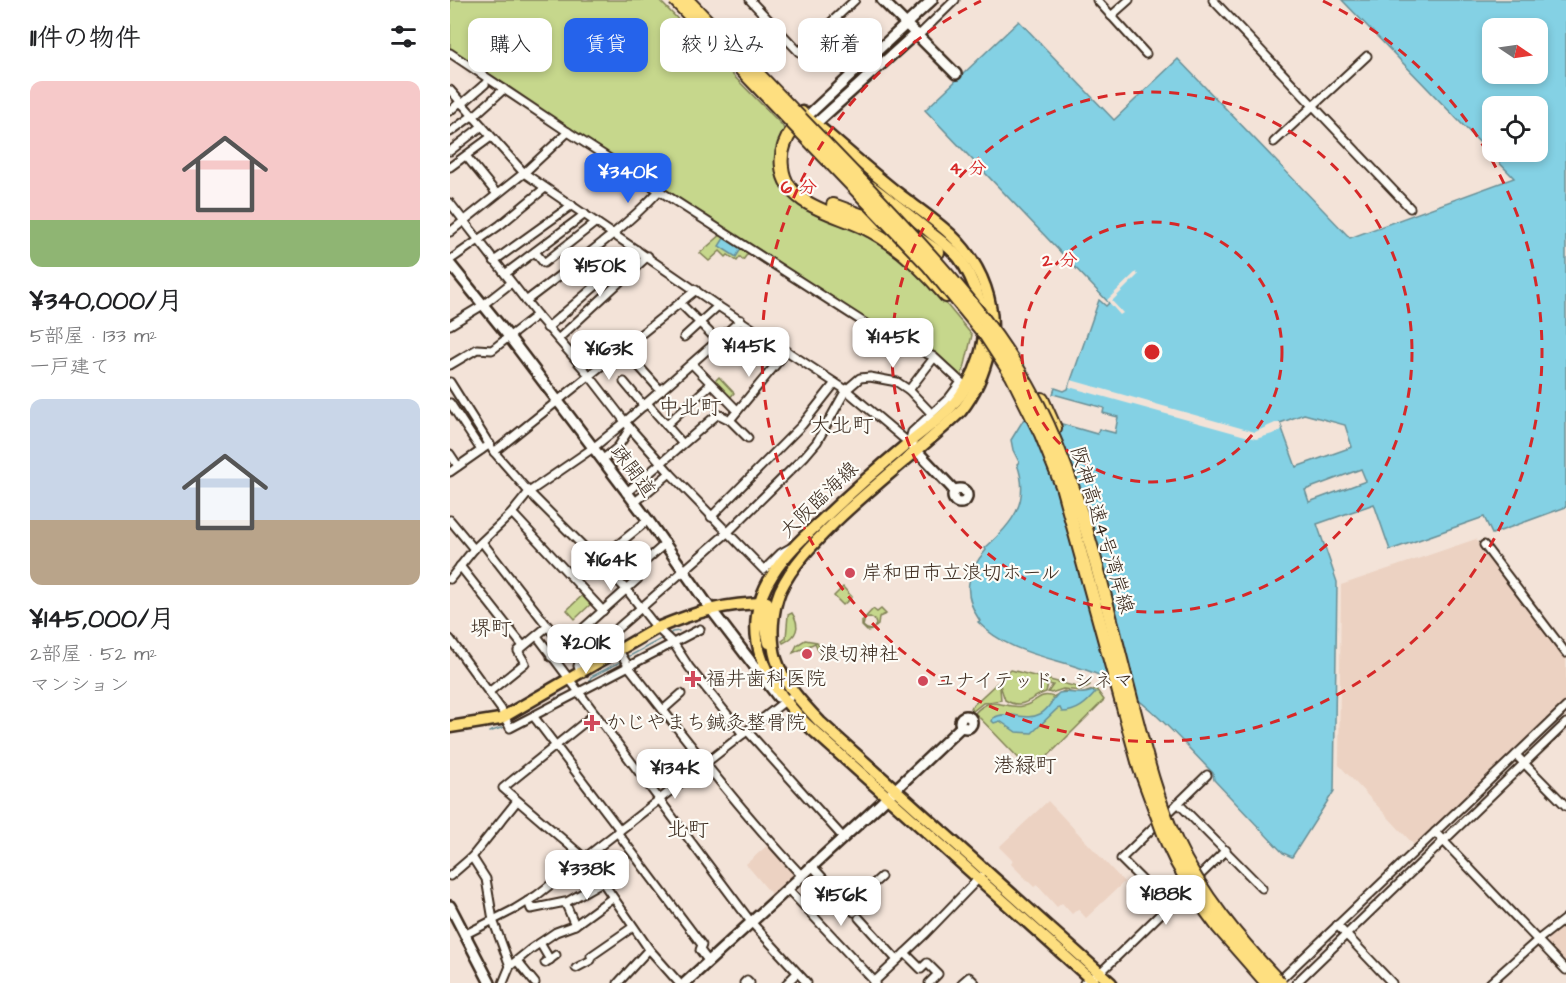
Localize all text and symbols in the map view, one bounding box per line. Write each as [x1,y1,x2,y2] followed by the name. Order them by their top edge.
[468,18,552,72] chip: 購入
[564,18,648,72] chip: 賃貸
[660,18,786,72] chip: 絞り込み
[798,18,882,72] chip: 新着
[1482,18,1548,84] north arrow
[1482,18,1548,162] map controls
[30,20,141,56] text: 11件の物件
[387,20,420,53] icon: filters
[1482,96,1548,162] button: locate
[171,120,279,228] icon: home
[586,153,670,204] pin: ¥340K
[949,156,987,181] text: 4 分
[598,158,658,186] text: ¥340K
[781,175,817,200] text: 6 分
[558,247,642,298] pin: ¥150K
[1041,248,1078,273] text: 2 分
[574,252,626,280] text: ¥150K
[30,283,183,319] text: ¥340,000/月
[851,318,935,369] pin: ¥145K
[30,322,157,350] text: 5部屋 · 133 m²
[866,323,920,351] text: ¥145K
[707,327,791,378] pin: ¥145K
[567,330,651,381] pin: ¥163K
[722,332,776,360] text: ¥145K
[585,335,633,363] text: ¥163K
[1142,342,1162,362] centre of rings
[30,353,110,381] text: 一戸建て
[659,393,722,422] district label: 中北町
[811,411,874,440] district label: 大北町
[171,438,279,546] icon: home
[604,439,662,503] street label: 疎開道
[1063,443,1141,617] street label: 阪神高速4号湾岸線
[773,455,865,545] street label: 大阪臨海線
[569,541,653,592] pin: ¥164K
[585,546,637,574] text: ¥164K
[862,559,1061,587] place label: 岸和田市立浪切ホール
[843,566,857,580] marker: 岸和田市立浪切ホール
[30,601,175,637] text: ¥145,000/月
[470,614,512,643] district label: 堺町
[544,624,628,675] pin: ¥201K
[561,629,611,657] text: ¥201K
[30,640,157,668] text: 2部屋 · 52 m²
[819,640,899,668] place label: 浪切神社
[800,647,814,661] marker: 浪切神社
[706,665,826,693] place label: 福井歯科医院
[935,667,1133,695] place label: ユナイテッド・シネマ
[684,670,702,688] marker: 福井歯科医院
[30,671,129,699] text: マンション
[916,674,930,688] marker: ユナイテッド・シネマ
[606,709,806,737] place label: かじやまち鍼灸整骨院
[583,714,601,732] marker: かじやまち鍼灸整骨院
[633,749,717,800] pin: ¥134K
[994,751,1057,780] district label: 港緑町
[650,754,700,782] text: ¥134K
[667,815,709,844] district label: 北町
[545,850,629,901] pin: ¥338K
[559,855,615,883] text: ¥338K
[1124,875,1208,926] pin: ¥188K
[799,876,883,927] pin: ¥156K
[1140,880,1192,908] text: ¥188K
[815,881,867,909] text: ¥156K

